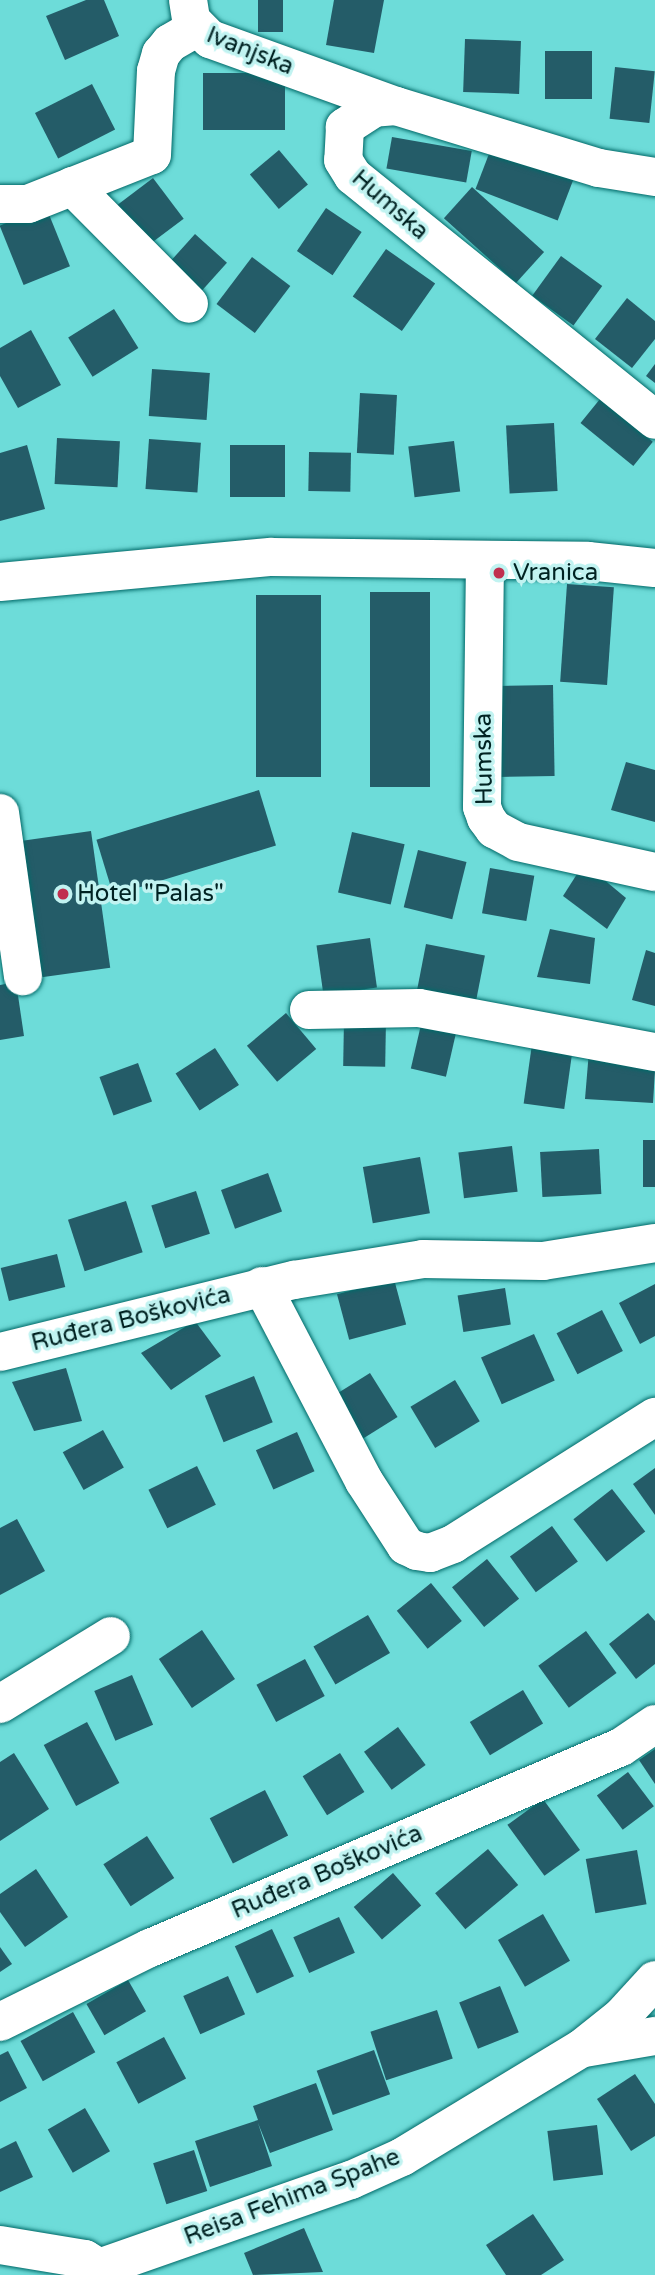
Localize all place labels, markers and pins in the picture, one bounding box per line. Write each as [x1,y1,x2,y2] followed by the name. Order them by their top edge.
[513,559,598,587] place label: Vranica
[491,565,507,581] marker: Vranica
[77,880,224,908] place label: Hotel "Palas"
[55,886,71,902] marker: Hotel "Palas"

